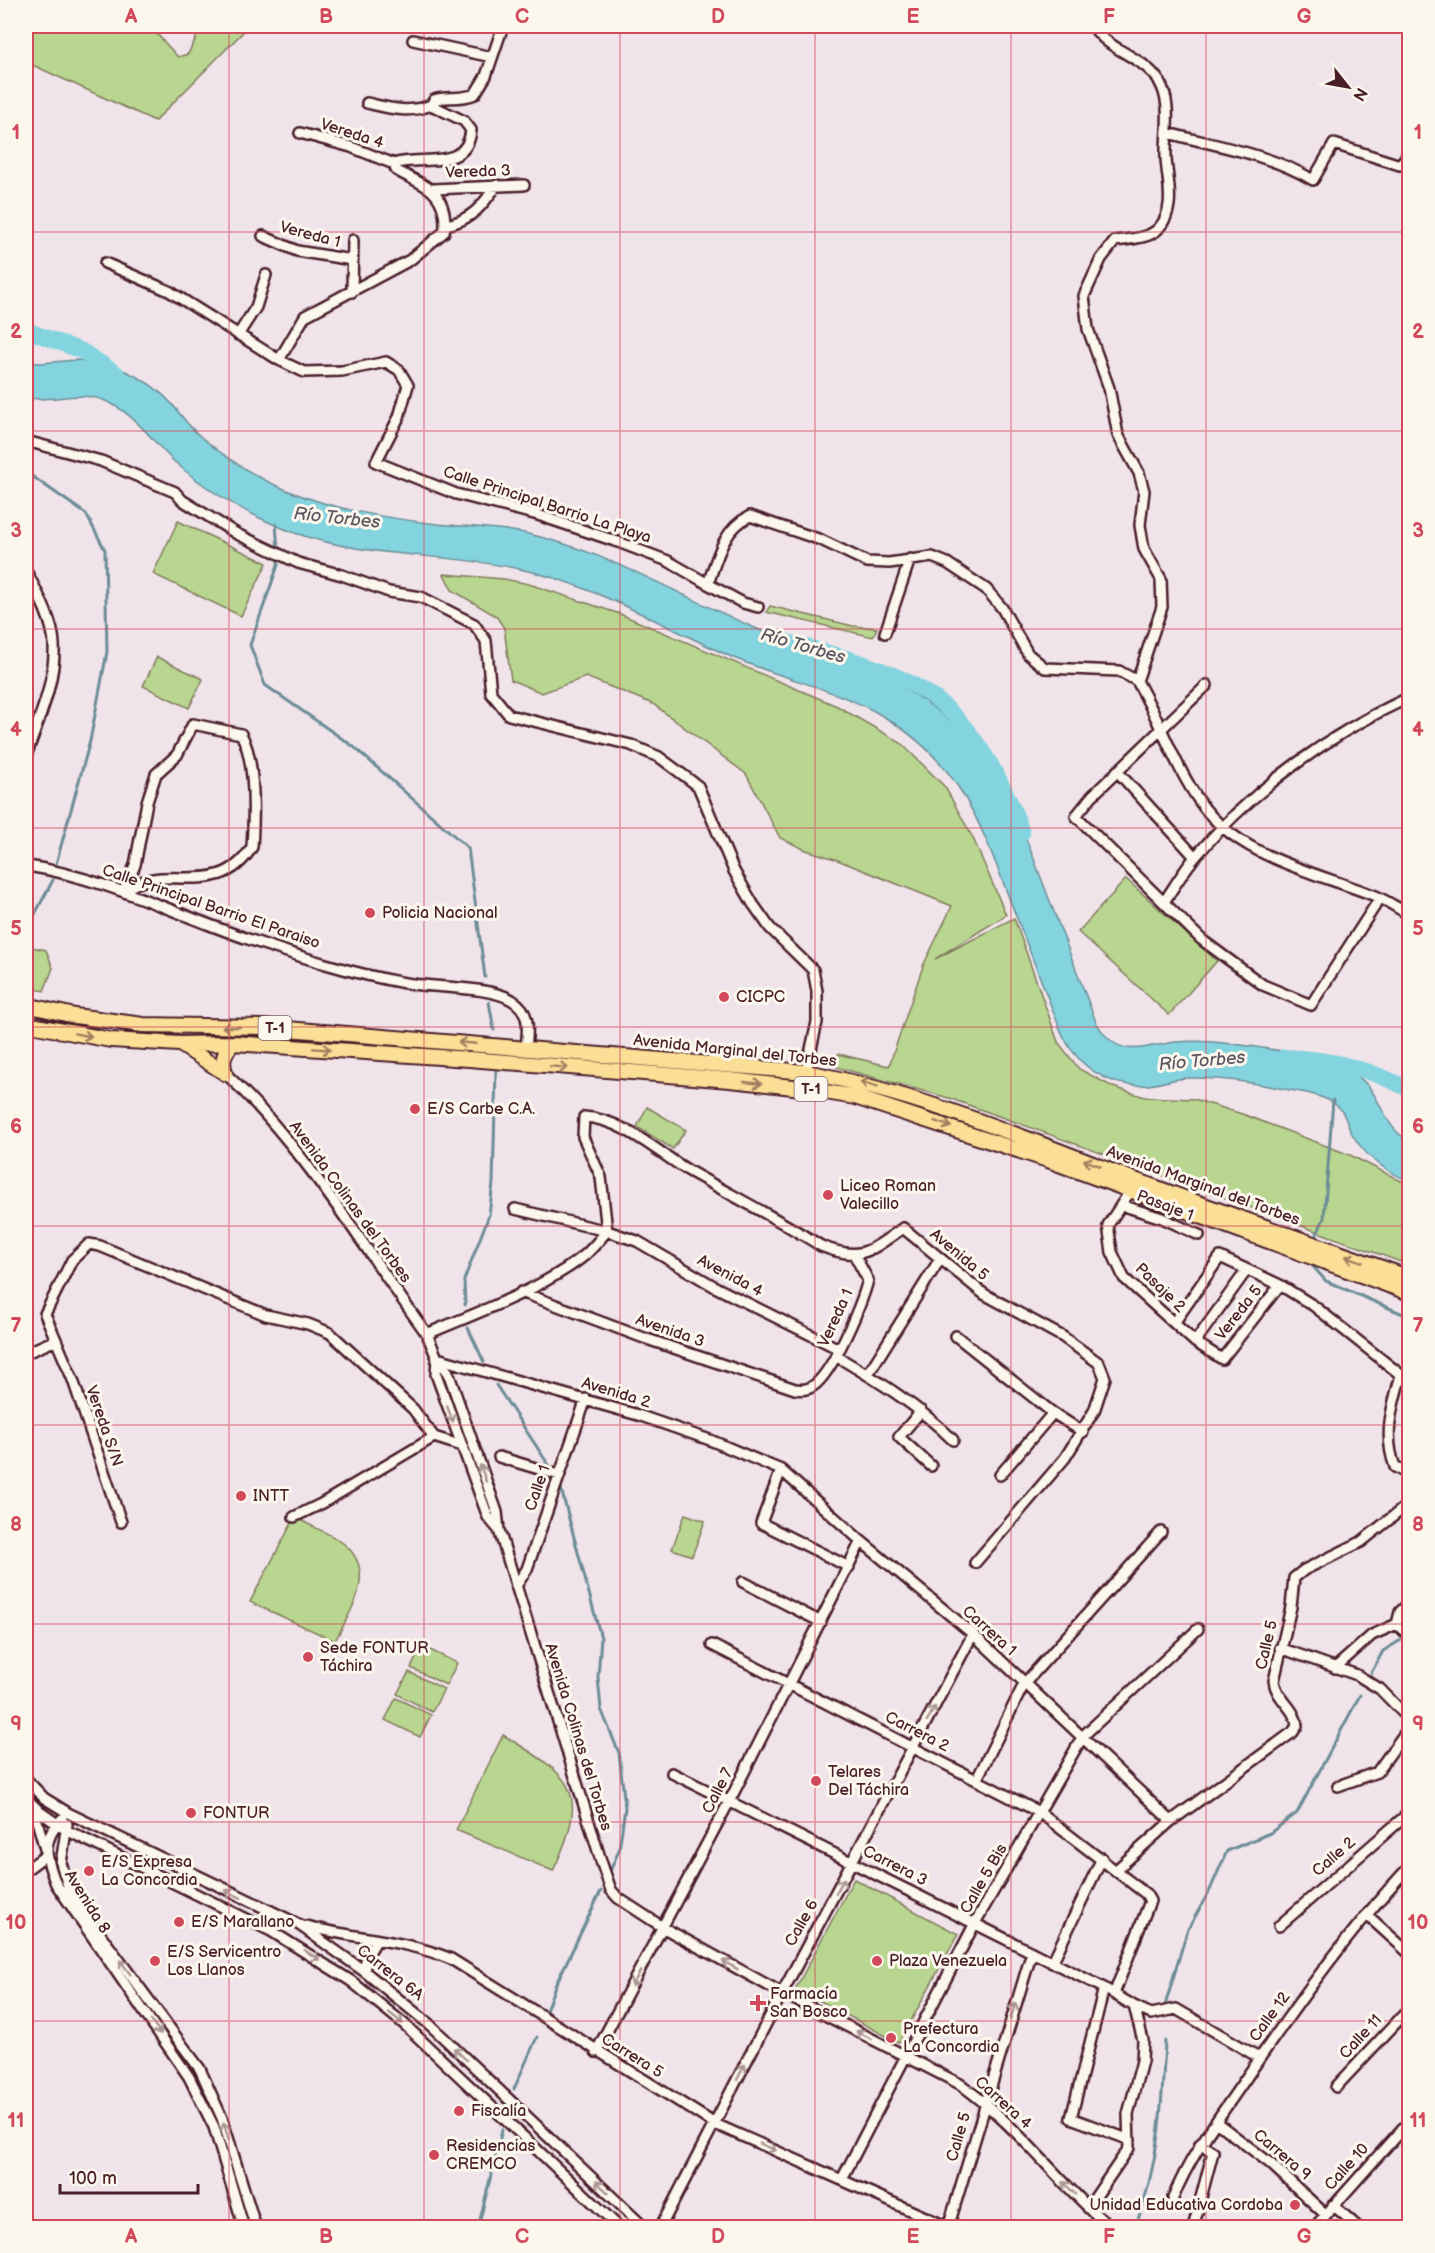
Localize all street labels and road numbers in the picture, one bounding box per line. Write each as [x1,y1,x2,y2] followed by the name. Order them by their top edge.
[318,115,386,153] street label: Vereda 4
[445,161,511,183] street label: Vereda 3
[278,218,342,252] street label: Vereda 1
[441,462,653,548] street label: Calle Principal Barrio La Playa
[100,861,322,953] street label: Calle Principal Barrio El Paraiso
[258,1016,292,1040] road number: T-1
[632,1031,838,1071] street label: Avenida Marginal del Torbes
[794,1077,828,1101] road number: T-1
[285,1118,415,1287] street label: Avenida Colinas del Torbes
[1104,1142,1302,1230] street label: Avenida Marginal del Torbes
[1134,1187,1196,1225] street label: Pasaje 1
[926,1225,992,1285] street label: Avenida 5
[694,1251,766,1301] street label: Avenida 4
[1131,1259,1189,1317] street label: Pasaje 2
[1212,1282,1266,1344] street label: Vereda 5
[814,1286,858,1350] street label: Vereda 1
[633,1310,707,1352] street label: Avenida 3
[579,1374,653,1413] street label: Avenida 2
[81,1383,127,1469] street label: Vereda S/N
[521,1462,555,1514] street label: Calle 1
[958,1602,1020,1660] street label: Carrera 1
[1252,1618,1282,1672] street label: Calle 5
[540,1641,616,1833] street label: Avenida Colinas del Torbes
[882,1708,953,1756] street label: Carrera 2
[698,1765,738,1817] street label: Calle 7
[1309,1833,1360,1881] street label: Calle 2
[956,1841,1012,1917] street label: Calle 5 Bis
[860,1842,931,1890] street label: Carrera 3
[60,1867,114,1937] street label: Avenida 8
[781,1896,823,1950] street label: Calle 6
[353,1941,427,2005] street label: Carrera 6A
[1246,1988,1295,2046] street label: Calle 12
[1336,2011,1386,2063] street label: Calle 11
[598,2030,666,2082] street label: Carrera 5
[971,2073,1035,2134] street label: Carrera 4
[943,2110,975,2164] street label: Calle 5
[1249,2125,1315,2185] street label: Carrera 9
[1321,2140,1373,2194] street label: Calle 10

